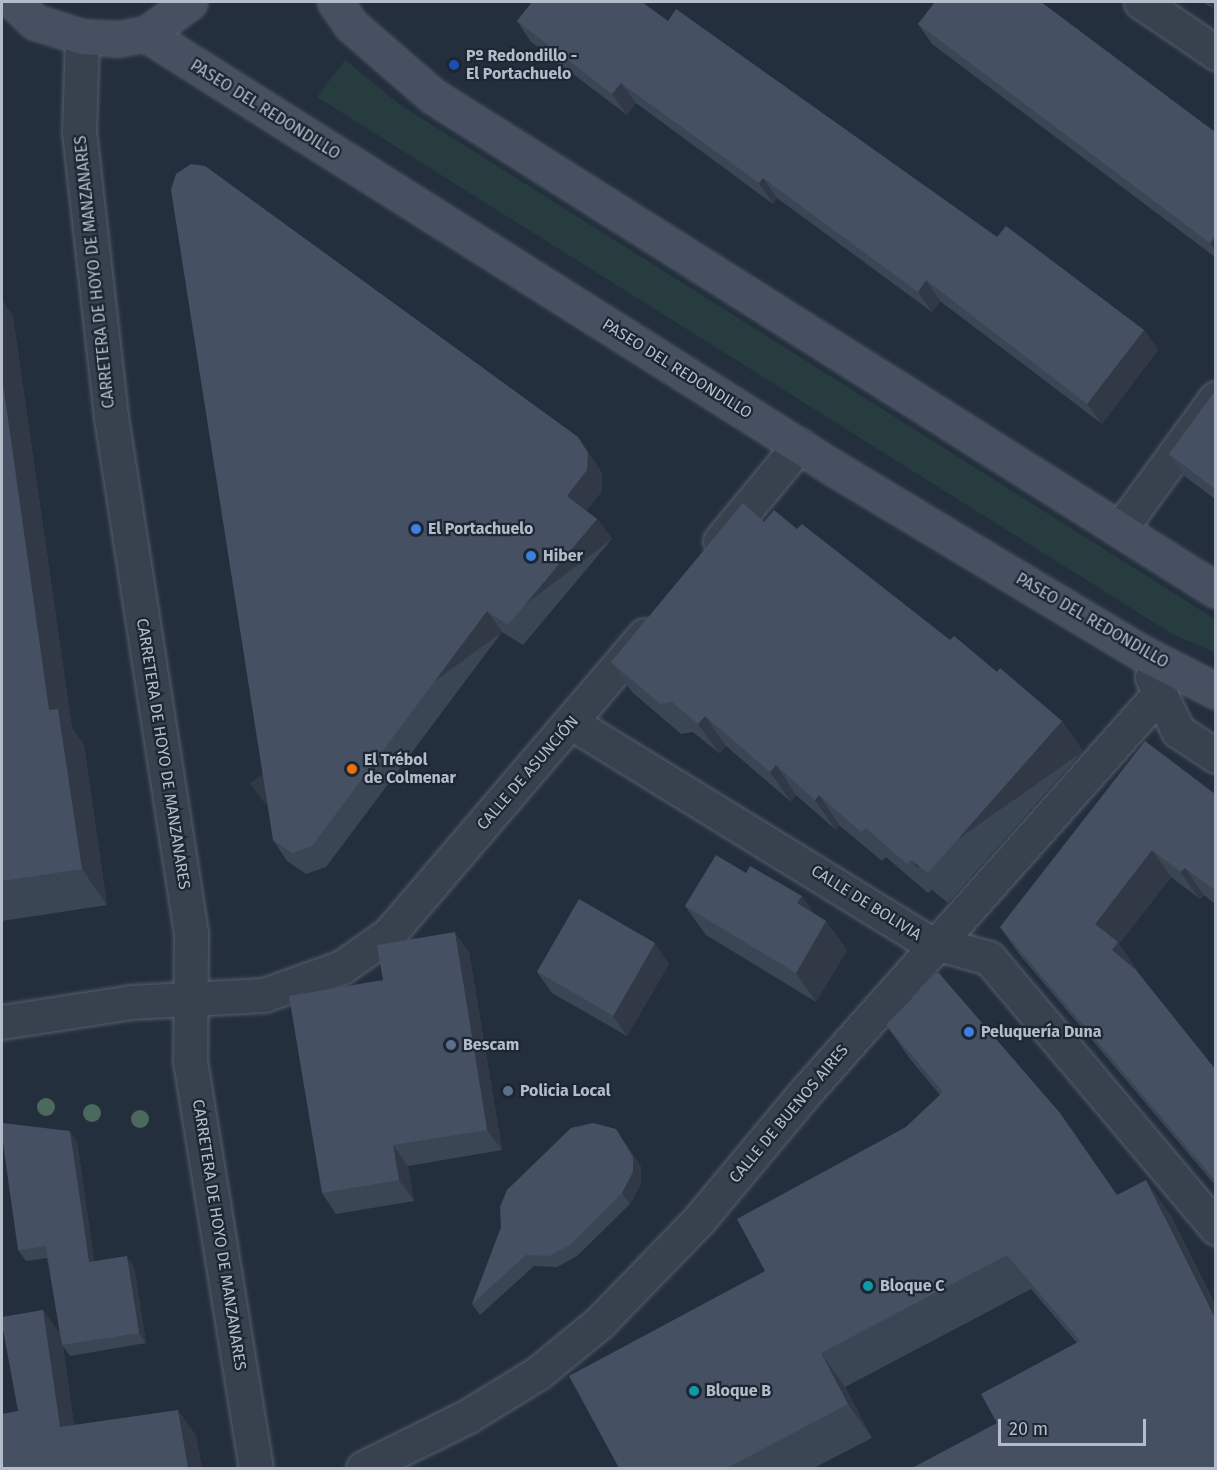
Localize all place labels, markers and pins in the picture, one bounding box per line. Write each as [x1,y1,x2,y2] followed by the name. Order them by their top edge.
[466,46,577,84] place label: Pº Redondillo - El Portachuelo
[447,58,461,72] marker: Pº Redondillo - El Portachuelo
[428,519,533,539] place label: El Portachuelo
[409,522,423,536] marker: El Portachuelo
[543,546,583,566] place label: Hiber
[524,549,538,563] marker: Hiber
[364,750,456,788] place label: El Trébol de Colmenar
[345,762,359,776] marker: El Trébol de Colmenar
[981,1022,1101,1042] place label: Peluquería Duna
[962,1025,976,1039] marker: Peluquería Duna
[463,1035,519,1055] place label: Bescam
[444,1038,458,1052] marker: Bescam
[520,1081,610,1101] place label: Policia Local
[501,1084,515,1098] marker: Policia Local
[880,1276,944,1296] place label: Bloque C
[861,1279,875,1293] marker: Bloque C
[706,1381,771,1401] place label: Bloque B
[687,1384,701,1398] marker: Bloque B

